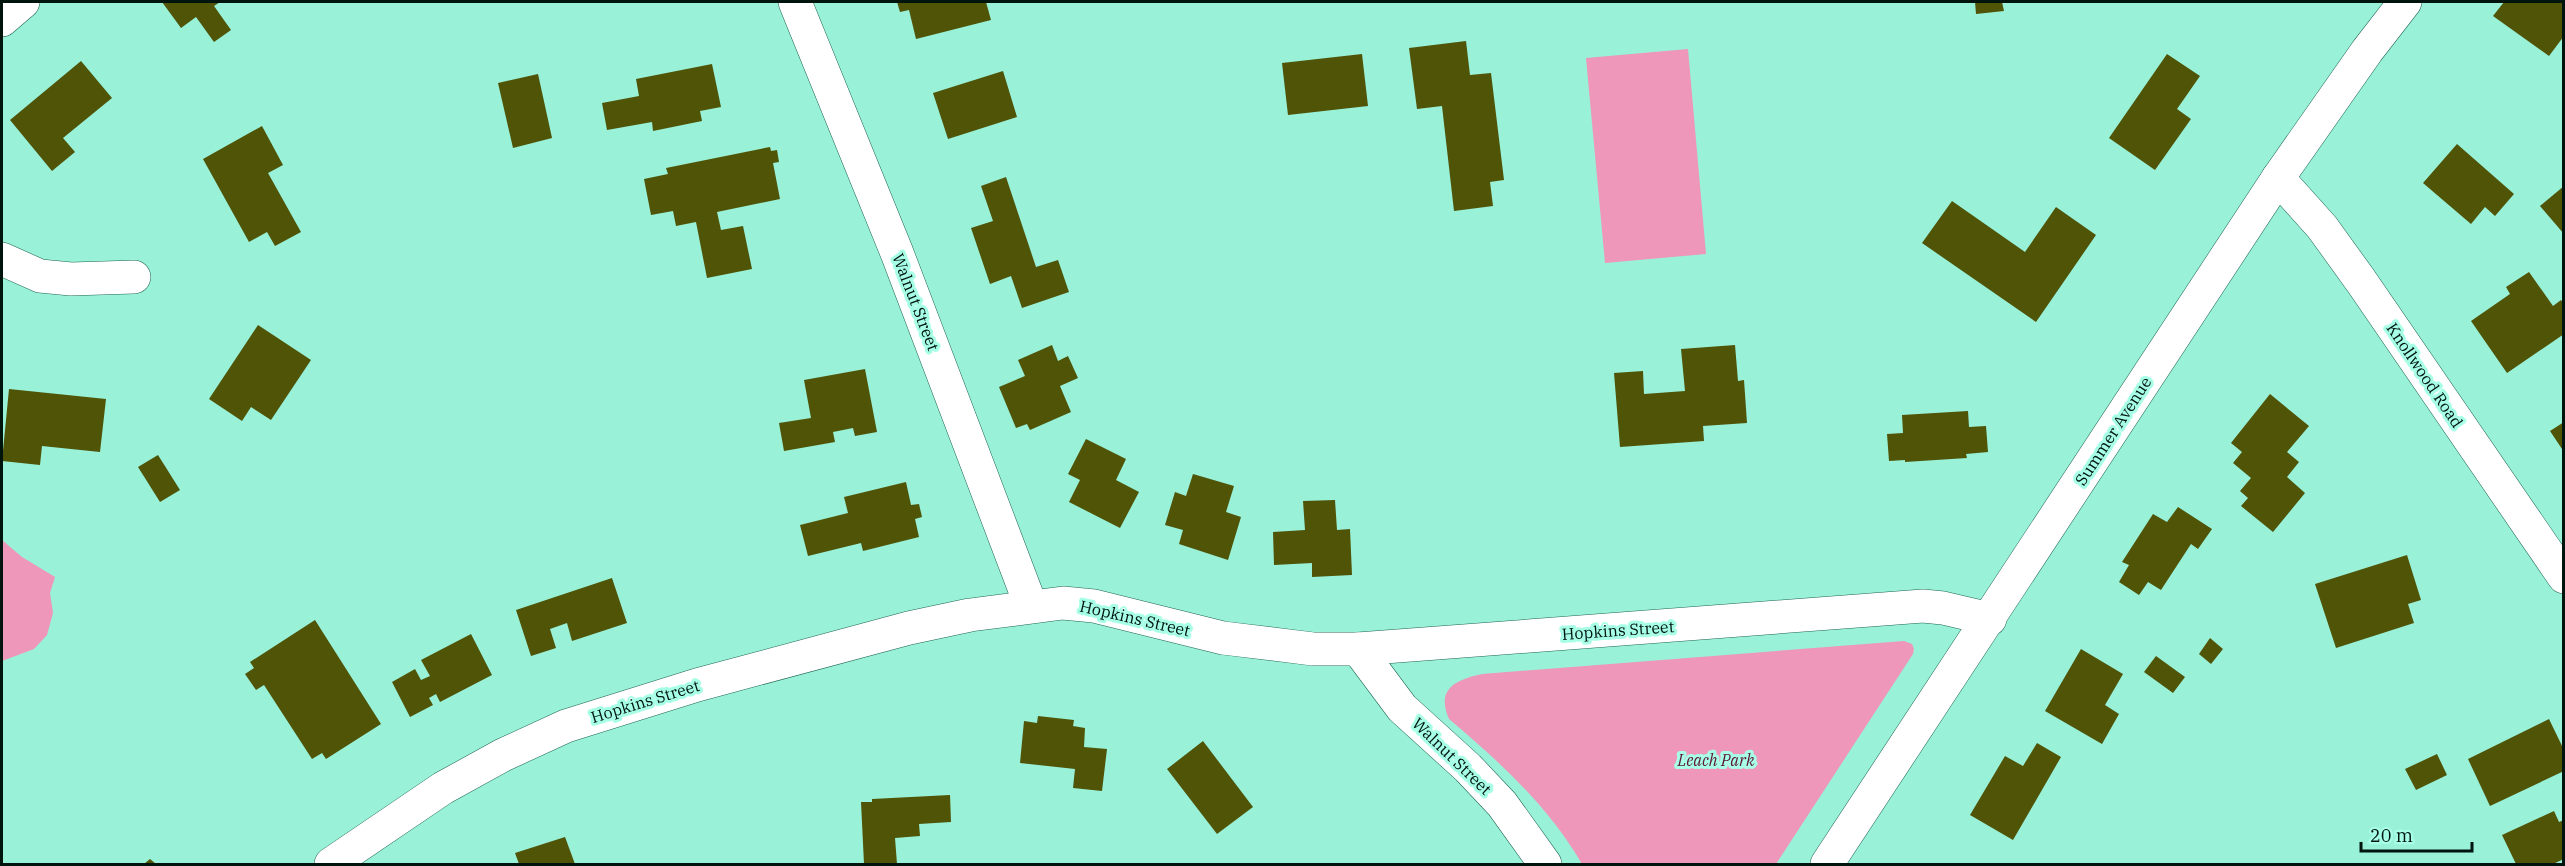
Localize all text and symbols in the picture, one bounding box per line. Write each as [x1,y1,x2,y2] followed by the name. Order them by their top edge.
[888,251,944,354] street label: Walnut Street
[2383,319,2468,432] street label: Knollwood Road
[2070,373,2156,489] street label: Summer Avenue
[1078,596,1192,640] street label: Hopkins Street
[1561,616,1675,644] street label: Hopkins Street
[588,675,702,727] street label: Hopkins Street
[1408,713,1496,799] street label: Walnut Street
[1677,750,1755,770] park label: Leach Park
[2361,815,2472,853] scale bar
[2370,824,2413,847] text: 20 m

